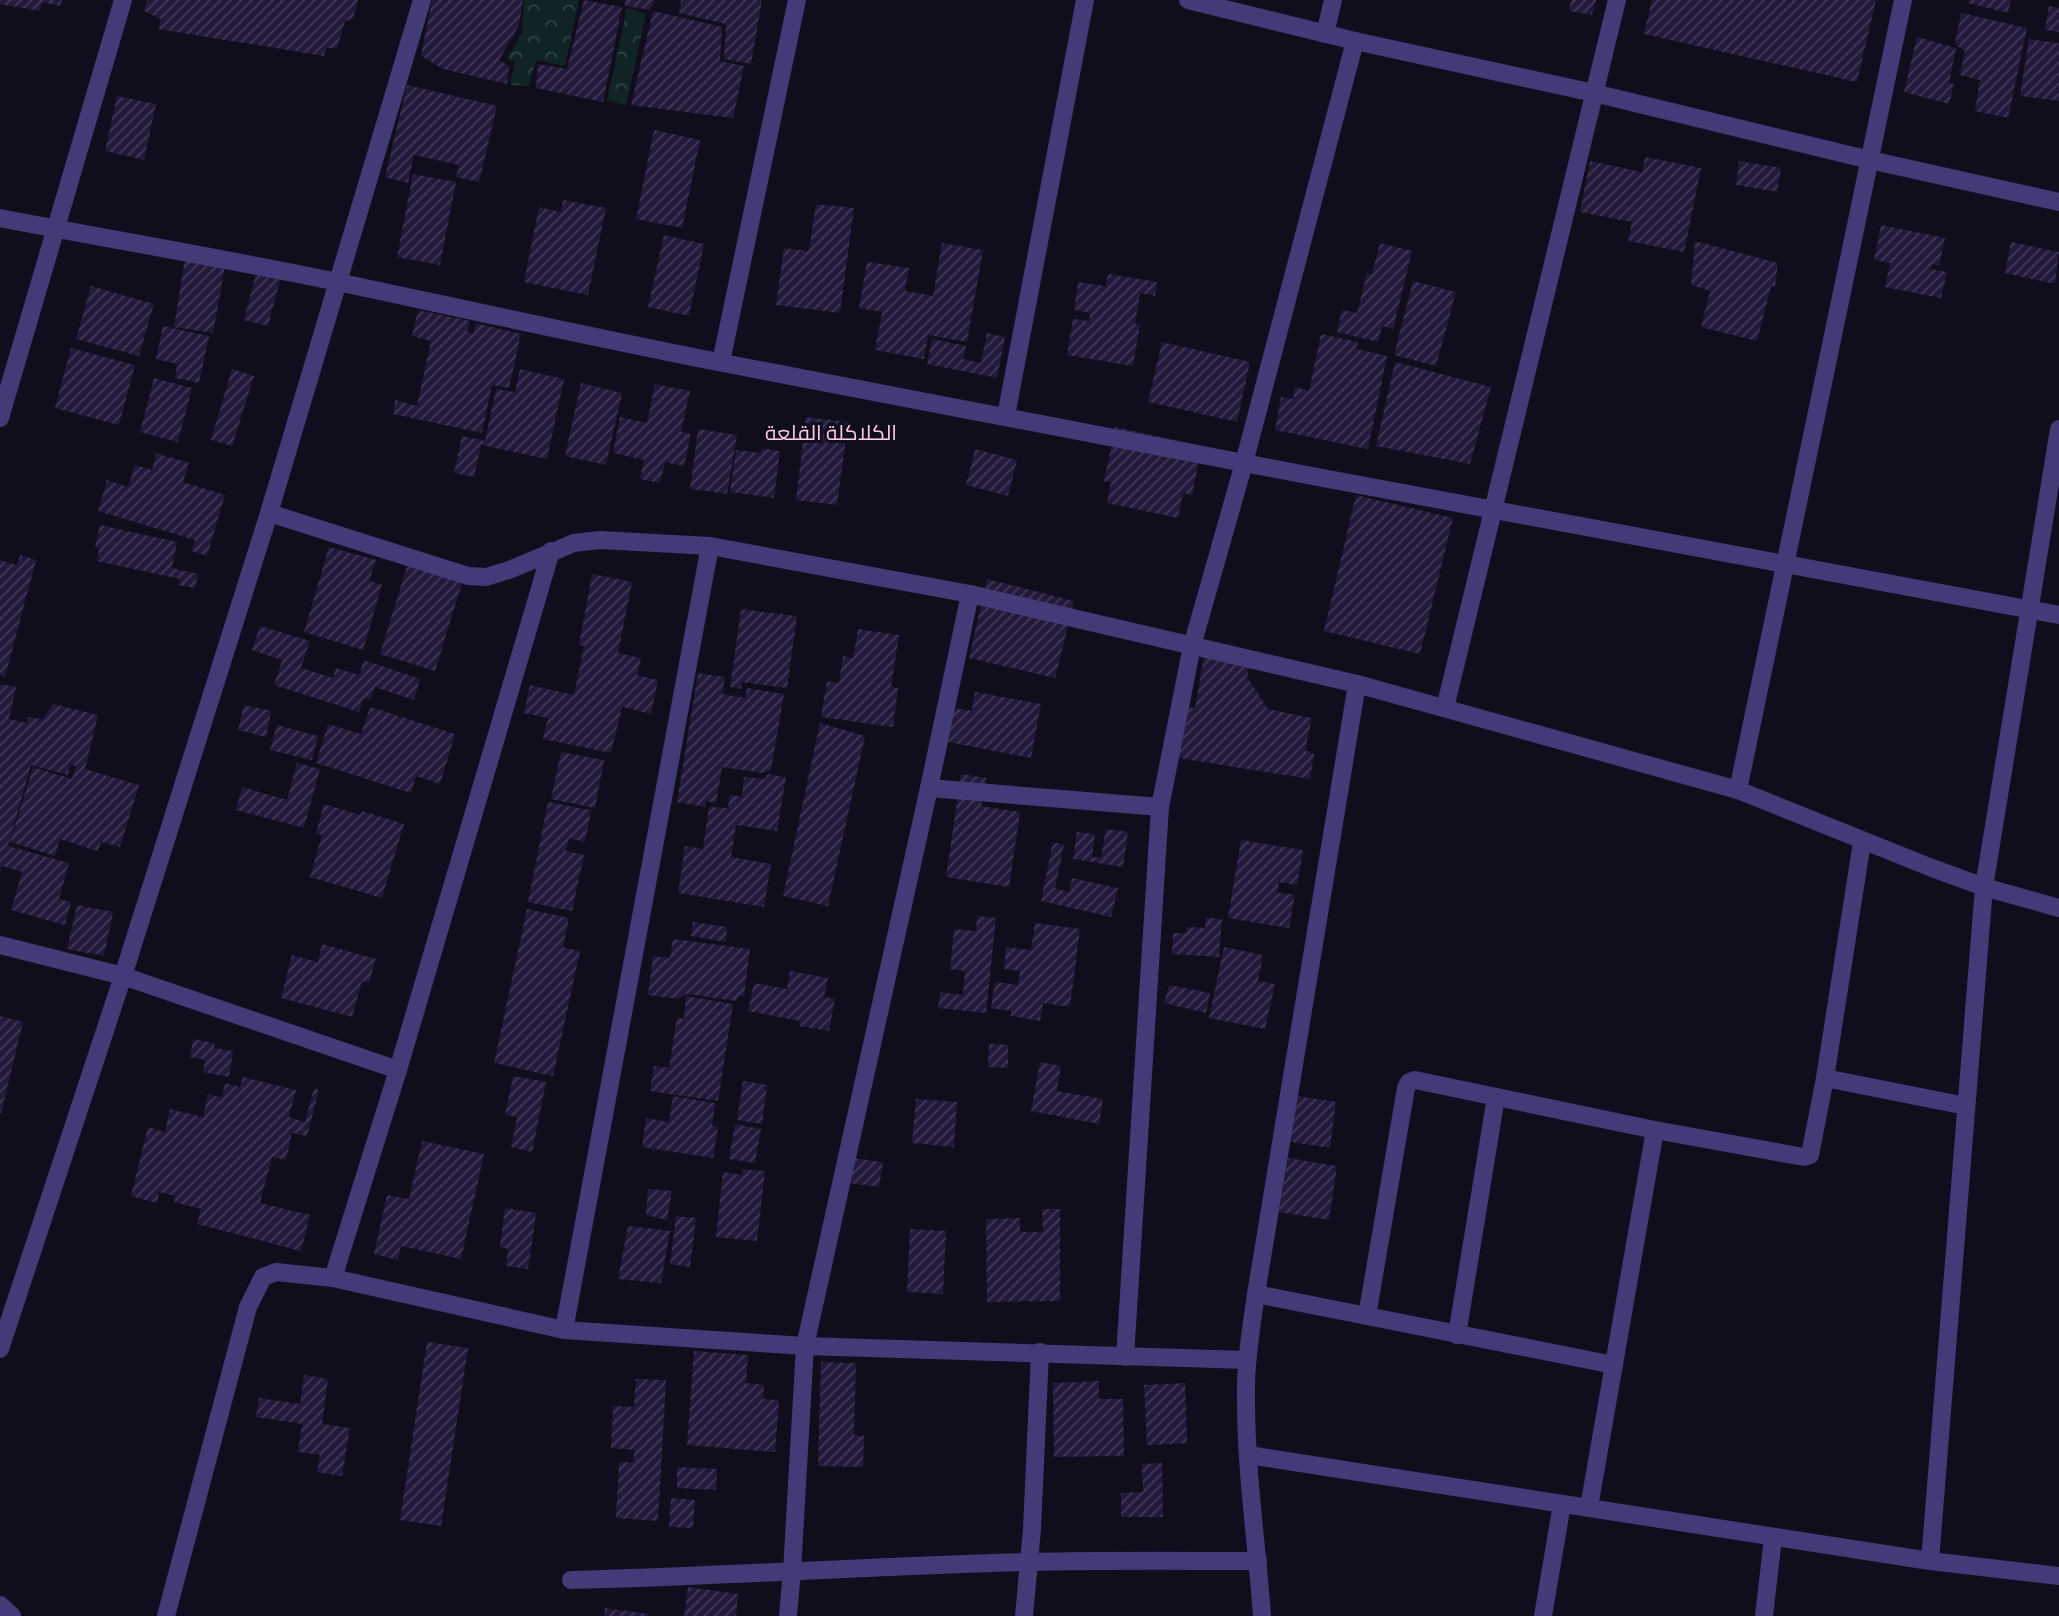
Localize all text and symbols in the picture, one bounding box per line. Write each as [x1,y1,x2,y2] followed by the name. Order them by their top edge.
[765,418,897,446] district label: الكلاكلة القلعة

